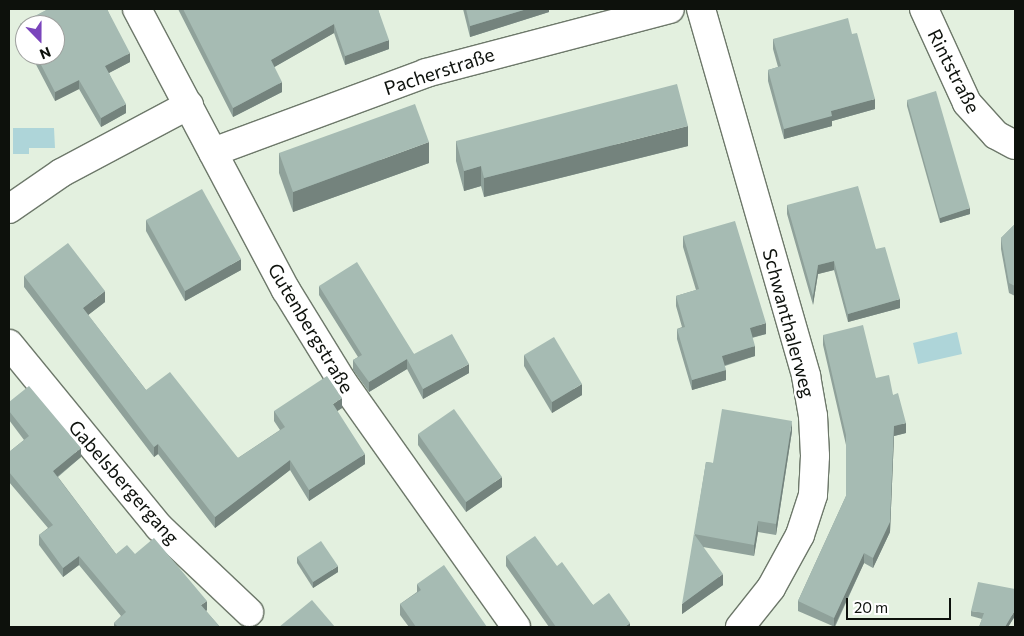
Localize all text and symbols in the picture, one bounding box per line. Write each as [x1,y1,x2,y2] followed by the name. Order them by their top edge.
[15,15,65,65] north arrow
[923,25,985,117] street label: Rintstraße
[381,42,497,100] street label: Pacherstraße
[37,44,53,63] text: N
[758,246,820,400] street label: Schwanthalerweg
[263,259,359,397] street label: Gutenbergstraße
[64,415,184,549] street label: Gabelsbergergang
[849,588,954,620] scale bar
[854,598,888,616] text: 20 m

